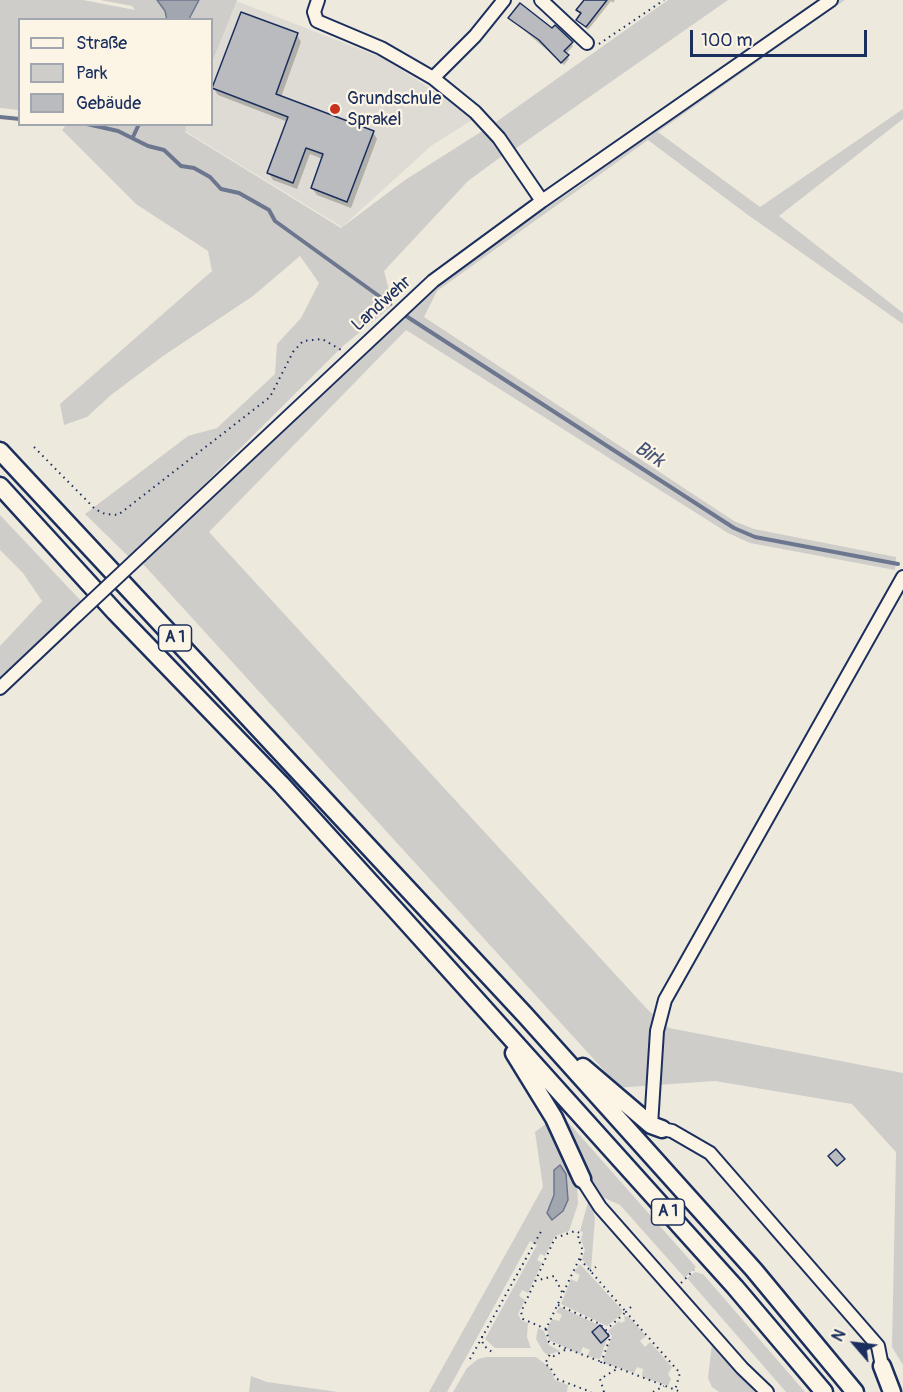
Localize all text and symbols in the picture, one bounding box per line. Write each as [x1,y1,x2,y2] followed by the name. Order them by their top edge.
[18,18,213,126] legend
[693,18,870,56] scale bar
[701,29,753,52] text: 100 m
[76,32,127,55] text: Straße
[76,62,108,85] text: Park
[347,88,441,130] place label: Grundschule Sprakel
[76,92,141,115] text: Gebäude
[328,102,342,116] marker: Grundschule Sprakel
[348,272,416,336] street label: Landwehr
[630,437,668,473] water label: Birk
[158,625,192,651] road number: A 1
[652,1199,684,1225] road number: A 1
[825,1314,885,1374] north arrow
[828,1326,850,1345] text: N

